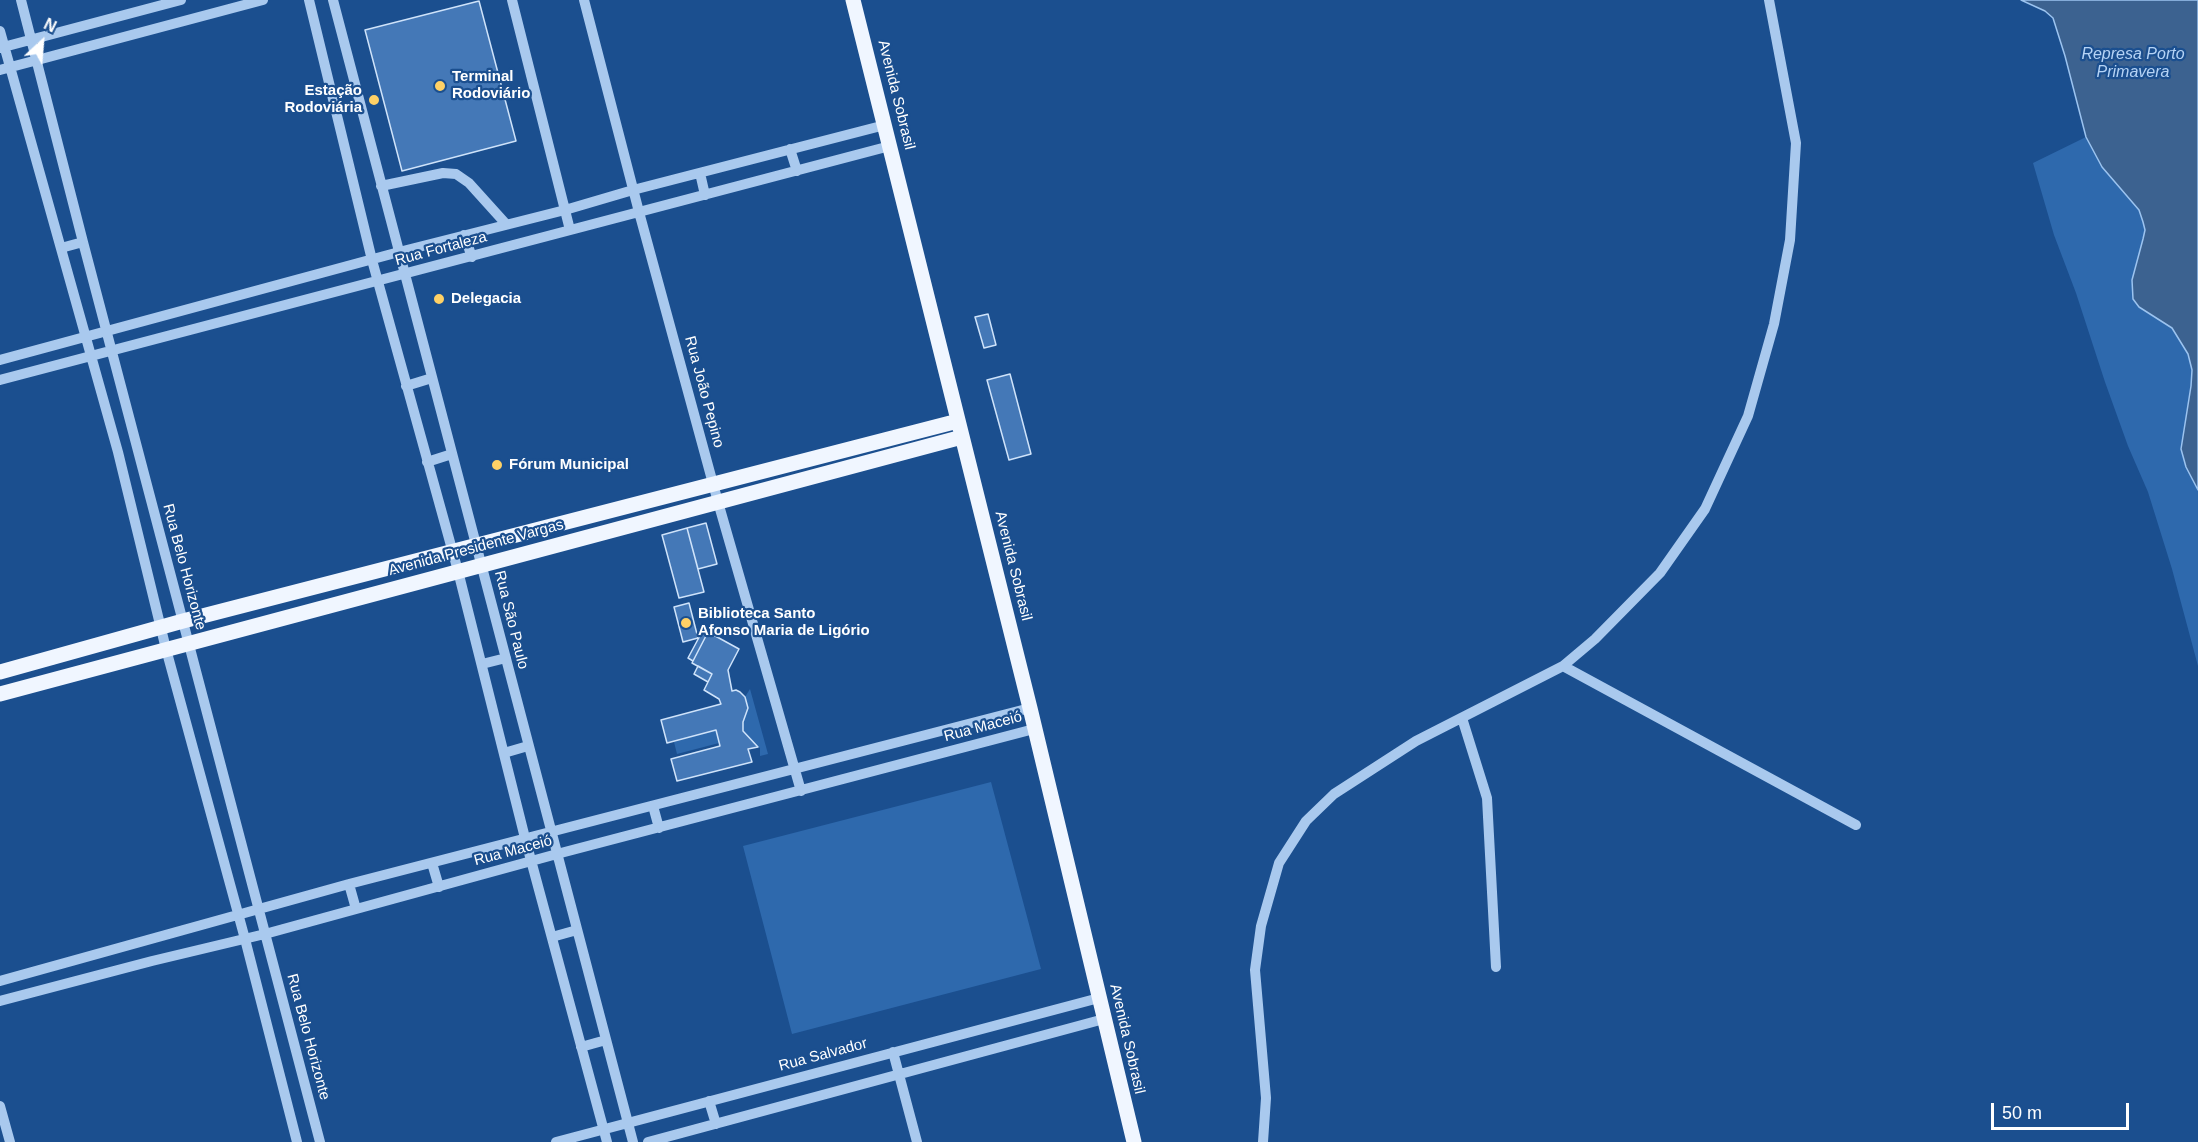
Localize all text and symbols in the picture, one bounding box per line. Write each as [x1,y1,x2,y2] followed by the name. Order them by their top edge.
[12,12,72,72] north arrow
[41,15,59,36] text: N
[874,38,918,152] street label: Avenida Sobrasil
[2081,45,2185,83] water label: Represa Porto Primavera
[452,68,530,103] place label: Terminal Rodoviário
[433,79,447,93] marker: Terminal Rodoviário
[284,82,362,117] place label: Estação Rodoviária
[367,93,381,107] marker: Estação Rodoviária
[393,228,489,270] street label: Rua Fortaleza
[451,290,521,308] place label: Delegacia
[432,292,446,306] marker: Delegacia
[680,334,728,450] street label: Rua João Pepino
[509,456,629,474] place label: Fórum Municipal
[490,458,504,472] marker: Fórum Municipal
[158,502,210,632] street label: Rua Belo Horizonte
[991,509,1035,623] street label: Avenida Sobrasil
[387,516,565,580] street label: Avenida Presidente Vargas
[490,569,532,671] street label: Rua São Paulo
[698,605,870,640] place label: Biblioteca Santo Afonso Maria de Ligório
[679,616,693,630] marker: Biblioteca Santo Afonso Maria de Ligório
[942,708,1024,746] street label: Rua Maceió
[472,832,554,870] street label: Rua Maceió
[282,972,334,1102] street label: Rua Belo Horizonte
[1106,982,1148,1096] street label: Avenida Sobrasil
[777,1035,869,1075] street label: Rua Salvador
[1994,1091,2132,1129] scale bar
[2002,1103,2042,1123] text: 50 m

